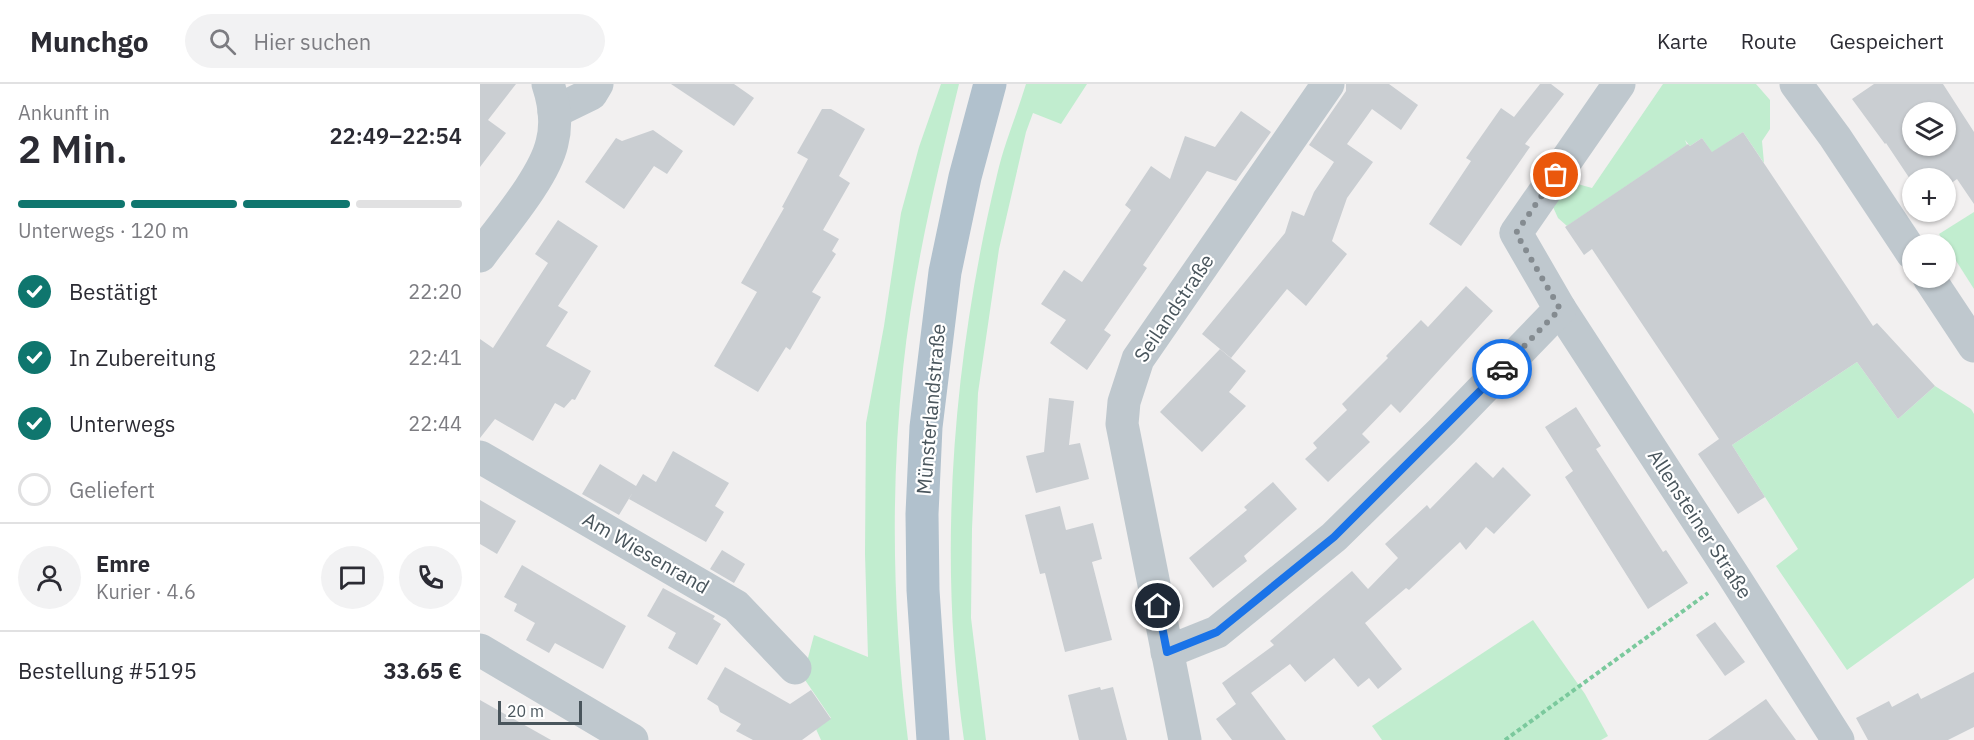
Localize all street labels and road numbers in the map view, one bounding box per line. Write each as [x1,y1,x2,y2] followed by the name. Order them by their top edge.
[1127,248,1220,367] street label: Seilandstraße
[910,322,951,495] street label: Münsterlandstraße
[1642,444,1759,604] street label: Allensteiner Straße
[578,505,714,600] street label: Am Wiesenrand

